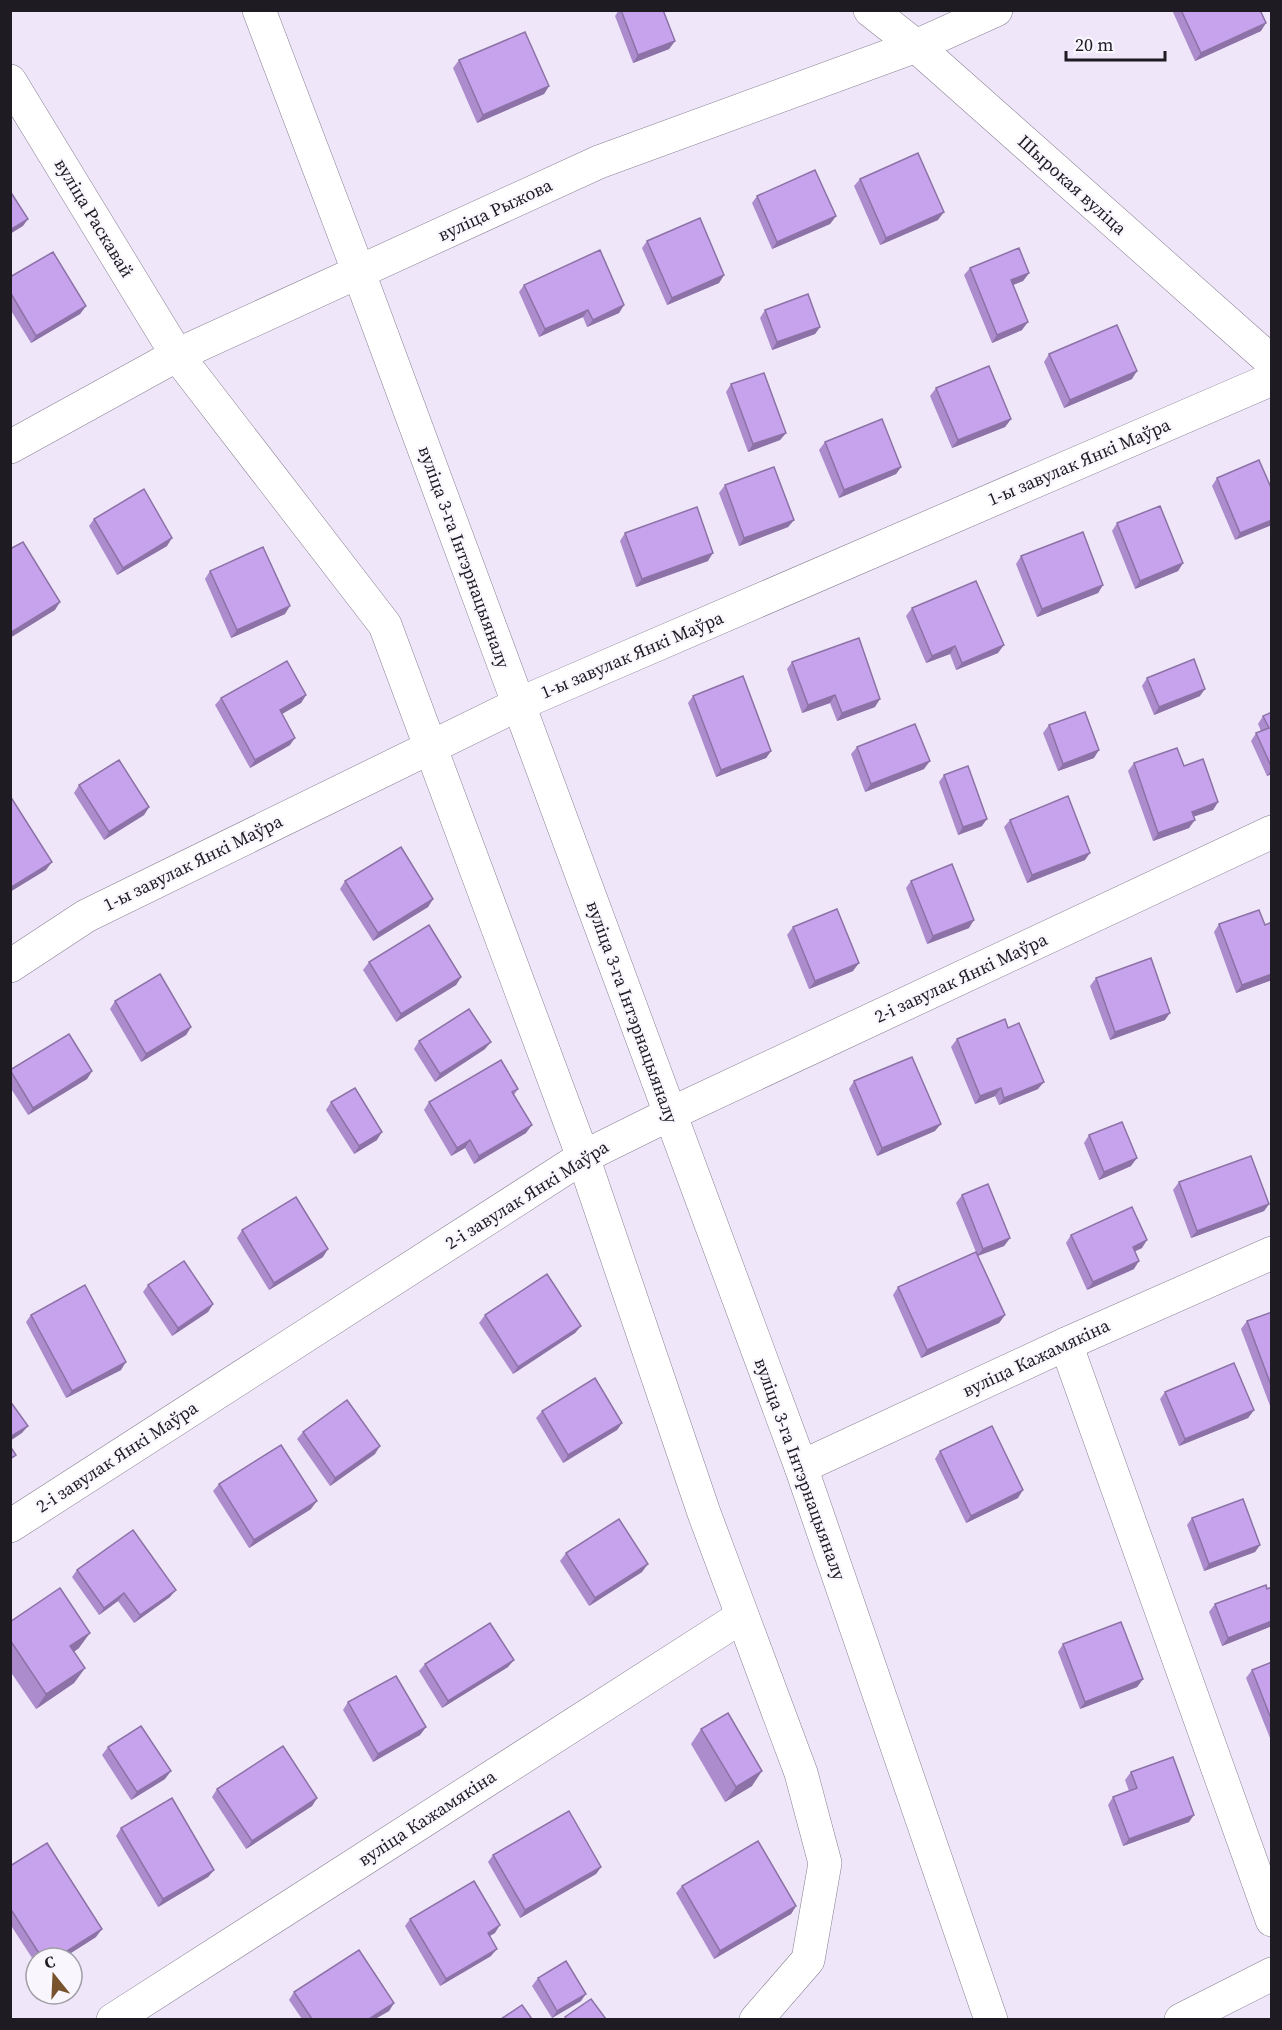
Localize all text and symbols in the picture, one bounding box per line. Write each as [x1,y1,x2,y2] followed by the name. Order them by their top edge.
[1066,24,1165,62] scale bar
[1075,32,1113,57] text: 20 m
[1012,129,1133,241] street label: Шырокая вуліца
[49,153,140,282] street label: вуліца Раскавай
[434,172,557,247] street label: вуліца Рыжова
[983,411,1175,511] street label: 1-ы завулак Янкі Маўра
[413,442,517,672] street label: вуліца 3-га Інтэрнацыяналу
[536,604,728,704] street label: 1-ы завулак Янкі Маўра
[99,808,287,917] street label: 1-ы завулак Янкі Маўра
[581,897,685,1127] street label: вуліца 3-га Інтэрнацыяналу
[870,926,1052,1029] street label: 2-і завулак Янкі Маўра
[440,1134,614,1255] street label: 2-і завулак Янкі Маўра
[958,1312,1114,1403] street label: вуліца Кажамякіна
[749,1354,853,1584] street label: вуліца 3-га Інтэрнацыяналу
[31,1394,203,1518] street label: 2-і завулак Янкі Маўра
[353,1763,501,1872] street label: вуліца Кажамякіна
[24,1946,84,2006] north arrow
[41,1950,58,1974] text: С

